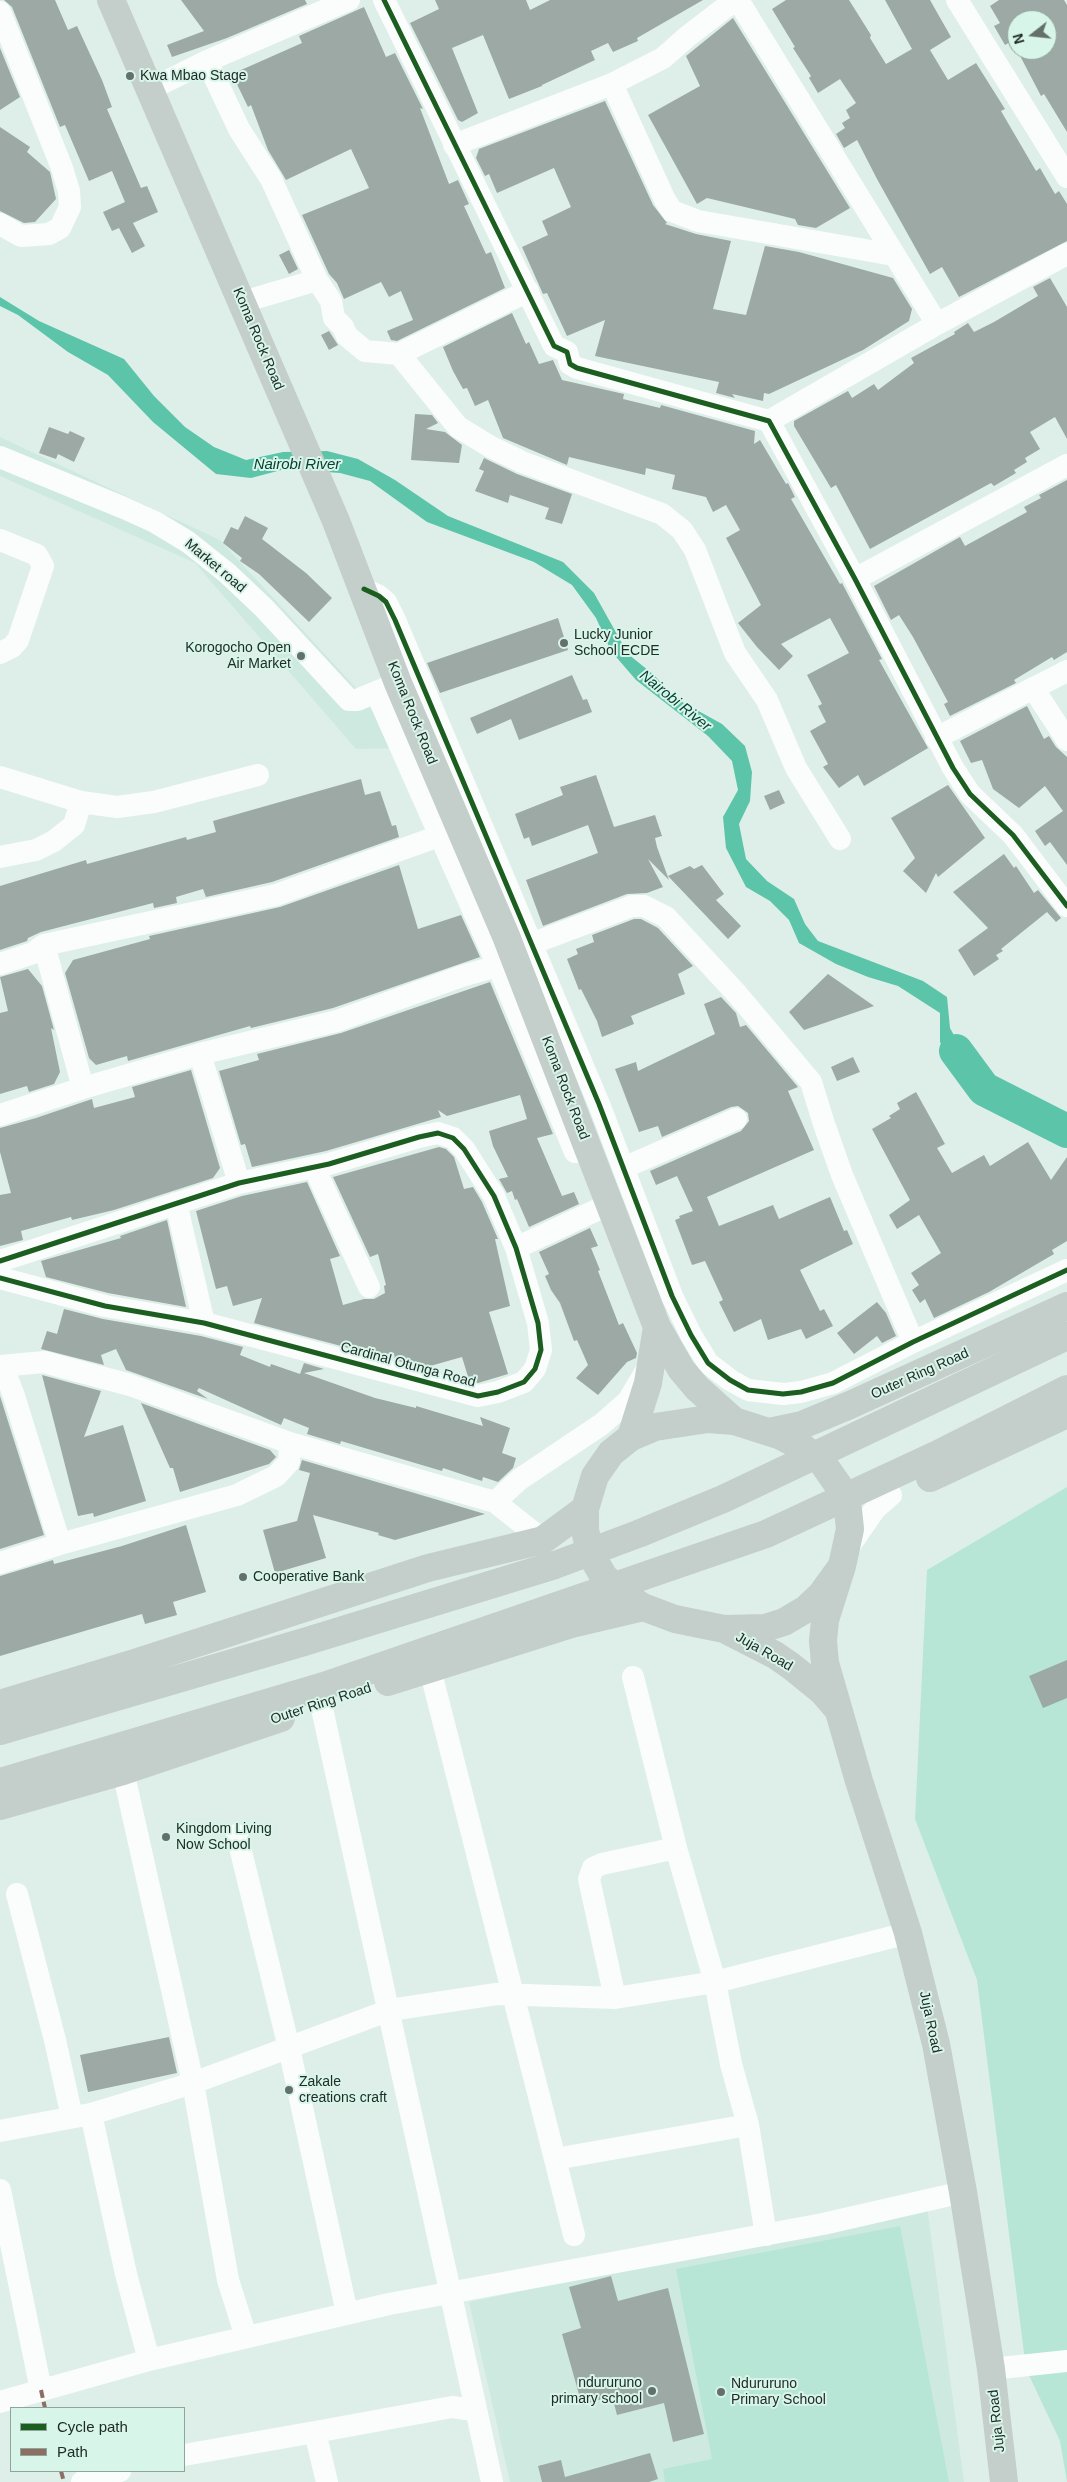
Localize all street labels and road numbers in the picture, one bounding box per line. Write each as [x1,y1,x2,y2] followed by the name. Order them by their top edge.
[229,285,287,393] street label: Koma Rock Road
[181,536,249,596] street label: Market road
[384,659,440,767] street label: Koma Rock Road
[537,1034,593,1142] street label: Koma Rock Road
[339,1339,477,1391] street label: Cardinal Otunga Road
[869,1345,971,1403] street label: Outer Ring Road
[733,1629,795,1675] street label: Juja Road
[268,1680,374,1728] street label: Outer Ring Road
[915,1989,945,2055] street label: Juja Road
[985,2389,1009,2453] street label: Juja Road

